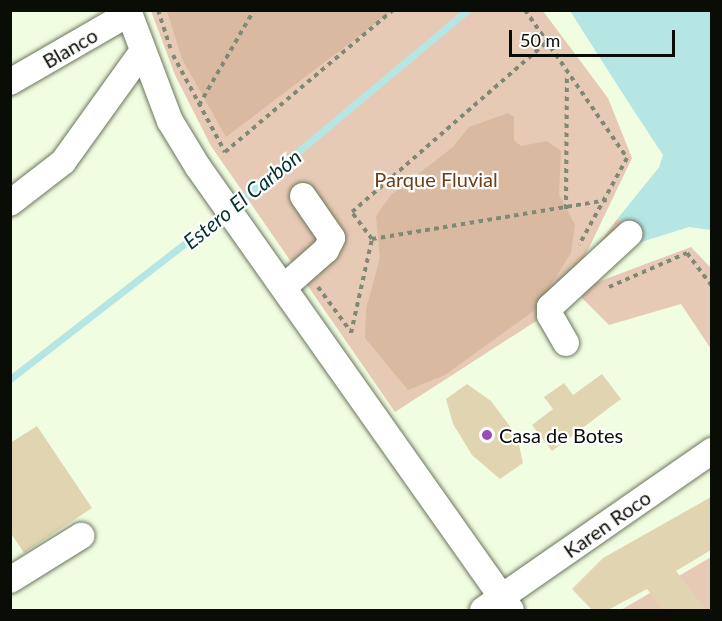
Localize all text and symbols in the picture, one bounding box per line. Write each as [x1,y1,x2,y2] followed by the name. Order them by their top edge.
[512,18,678,56] scale bar
[38,23,102,73] street label: Blanco
[520,29,560,51] text: 50 m
[178,144,306,254] water label: Estero El Carbón
[374,167,498,191] park label: Parque Fluvial
[499,423,623,447] place label: Casa de Botes
[480,428,494,442] marker: Casa de Botes
[559,485,655,563] street label: Karen Roco

